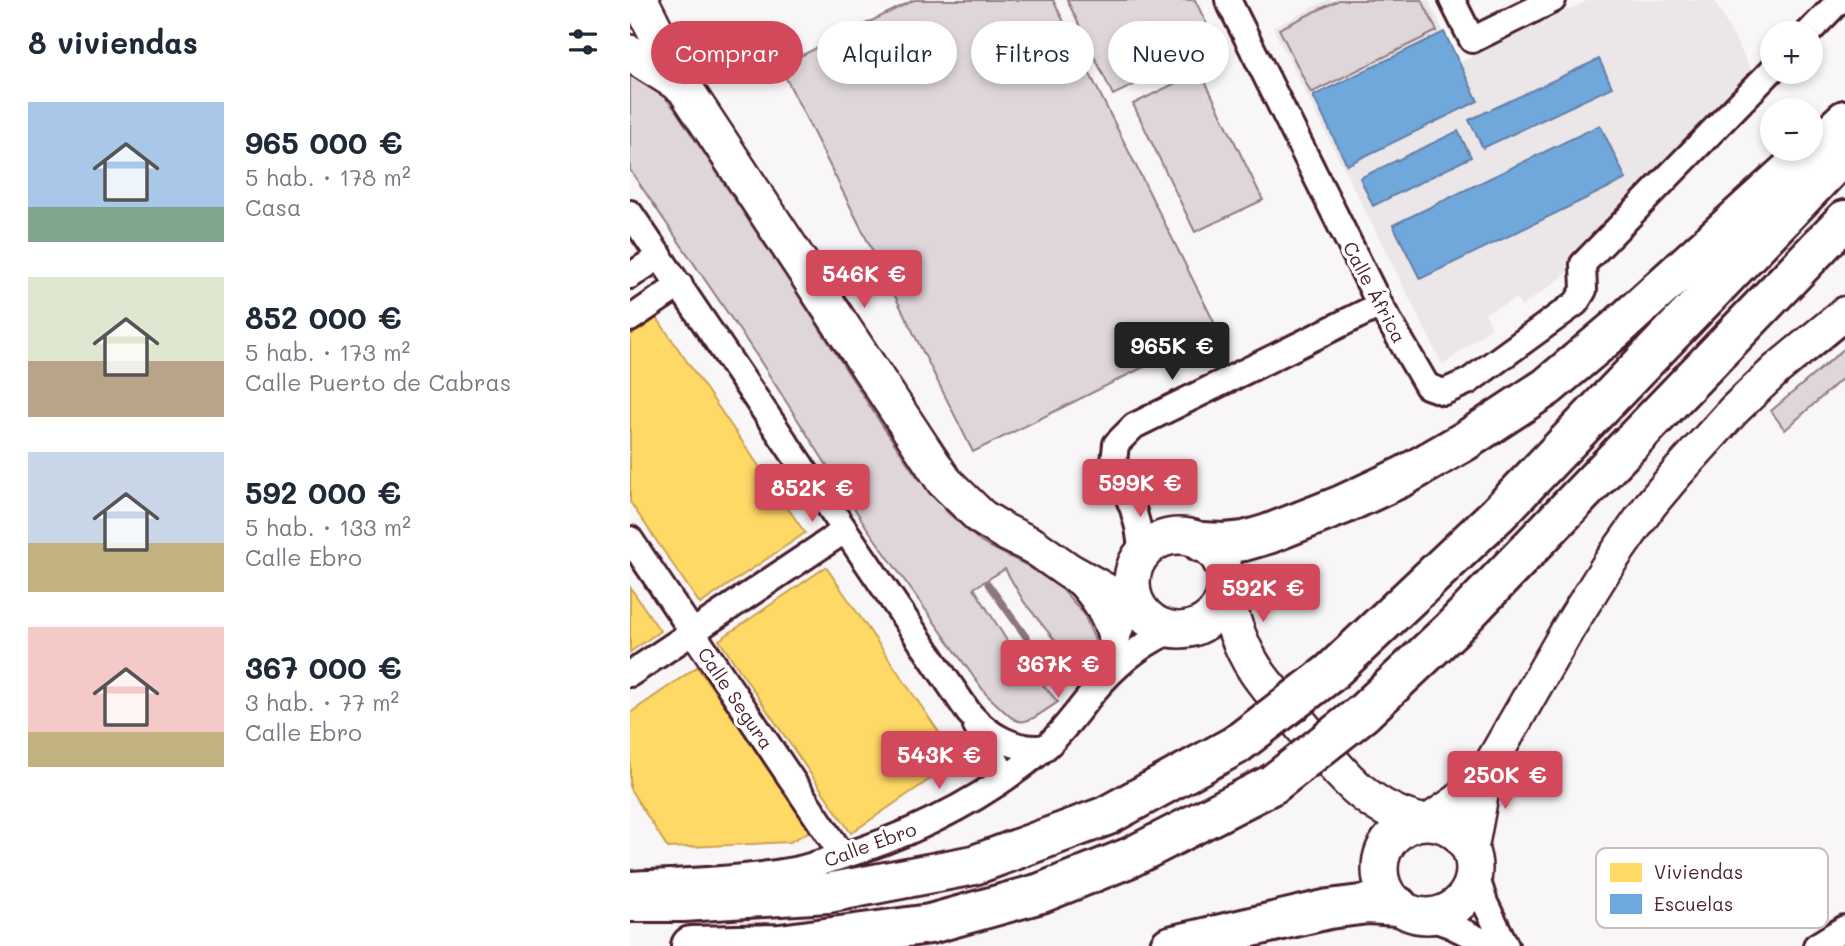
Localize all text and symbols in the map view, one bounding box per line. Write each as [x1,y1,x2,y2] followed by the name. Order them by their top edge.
[651,21,803,84] chip: Comprar
[817,21,957,84] chip: Alquilar
[971,21,1094,84] chip: Filtros
[1108,21,1229,84] chip: Nuevo
[1760,21,1823,161] map controls
[1760,21,1823,84] button: +
[28,22,198,62] text: 8 viviendas
[564,23,602,61] icon: filters
[1760,98,1823,161] button: −
[245,122,403,162] text: 965 000 €
[84,130,168,214] icon: home
[245,162,411,192] text: 5 hab. · 178 m²
[245,192,301,222] text: Casa
[1338,237,1412,347] street label: Calle África
[807,250,921,310] pin: 546K €
[822,258,906,288] text: 546K €
[245,297,402,337] text: 852 000 €
[84,305,168,389] icon: home
[1115,322,1229,382] pin: 965K €
[1130,330,1214,360] text: 965K €
[245,337,410,367] text: 5 hab. · 173 m²
[245,367,511,397] text: Calle Puerto de Cabras
[1083,460,1197,519] pin: 599K €
[755,464,869,524] pin: 852K €
[1098,467,1182,497] text: 599K €
[245,472,401,512] text: 592 000 €
[771,472,853,502] text: 852K €
[84,480,168,564] icon: home
[245,512,411,542] text: 5 hab. · 133 m²
[245,542,362,572] text: Calle Ebro
[1206,564,1320,624] pin: 592K €
[1222,572,1304,602] text: 592K €
[1001,640,1115,700] pin: 367K €
[693,642,779,754] street label: Calle Segura
[245,647,402,687] text: 367 000 €
[1017,648,1099,678] text: 367K €
[84,655,168,739] icon: home
[245,687,399,717] text: 3 hab. · 77 m²
[245,717,362,747] text: Calle Ebro
[882,732,996,791] pin: 543K €
[897,739,981,769] text: 543K €
[1448,752,1562,811] pin: 250K €
[1463,759,1547,789] text: 250K €
[820,816,920,872] street label: Calle Ebro
[1596,848,1828,928] legend
[1654,859,1743,884] text: Viviendas
[1654,891,1733,916] text: Escuelas

